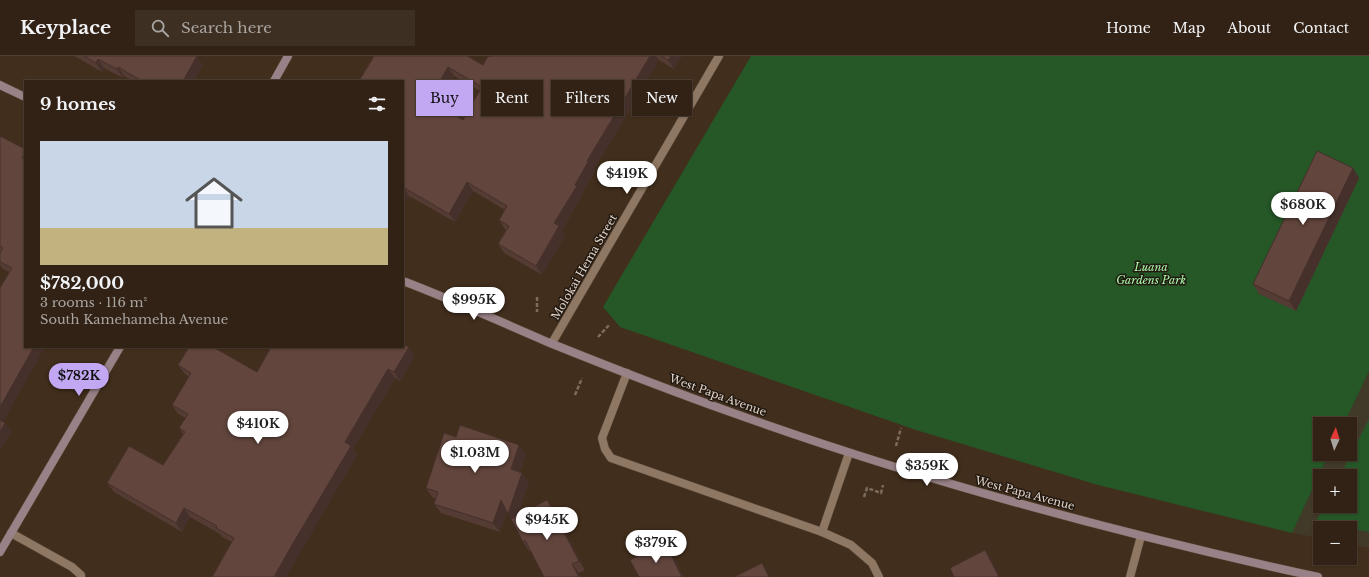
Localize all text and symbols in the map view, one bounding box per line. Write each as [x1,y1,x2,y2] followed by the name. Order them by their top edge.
[135,10,415,46] search box
[20,16,111,39] text: Keyplace
[149,17,171,39] icon: search
[181,18,272,37] text: Search here
[1106,19,1151,37] text: Home
[1173,19,1205,37] text: Map
[1227,19,1271,37] text: About
[1293,19,1349,37] text: Contact
[416,80,473,116] chip: Buy
[481,80,543,116] chip: Rent
[551,80,624,116] chip: Filters
[632,80,692,116] chip: New
[366,93,388,115] icon: filters
[40,94,116,115] text: 9 homes
[599,161,655,195] pin: $419K
[606,165,648,182] text: $419K
[178,167,250,239] icon: home
[1275,192,1331,226] pin: $680K
[1280,196,1326,213] text: $680K
[548,211,620,322] street label: Molokai Hema Street
[1116,260,1186,287] park label: Luana Gardens Park
[40,273,124,294] text: $782,000
[446,287,502,321] pin: $995K
[452,291,496,308] text: $995K
[40,294,147,311] text: 3 rooms · 116 m²
[40,311,228,328] text: South Kamehameha Avenue
[51,363,107,397] pin: $782K
[58,367,100,384] text: $782K
[667,371,768,419] street label: West Papa Avenue
[230,411,286,445] pin: $410K
[236,415,280,432] text: $410K
[1313,417,1357,461] north arrow
[1313,417,1357,565] map controls
[442,440,508,474] pin: $1.03M
[450,444,500,461] text: $1.03M
[899,453,955,487] pin: $359K
[905,457,949,474] text: $359K
[1313,469,1357,513] button: +
[973,473,1076,513] street label: West Papa Avenue
[519,507,575,541] pin: $945K
[525,511,569,528] text: $945K
[1313,521,1357,565] button: −
[628,530,684,564] pin: $379K
[635,534,677,551] text: $379K

